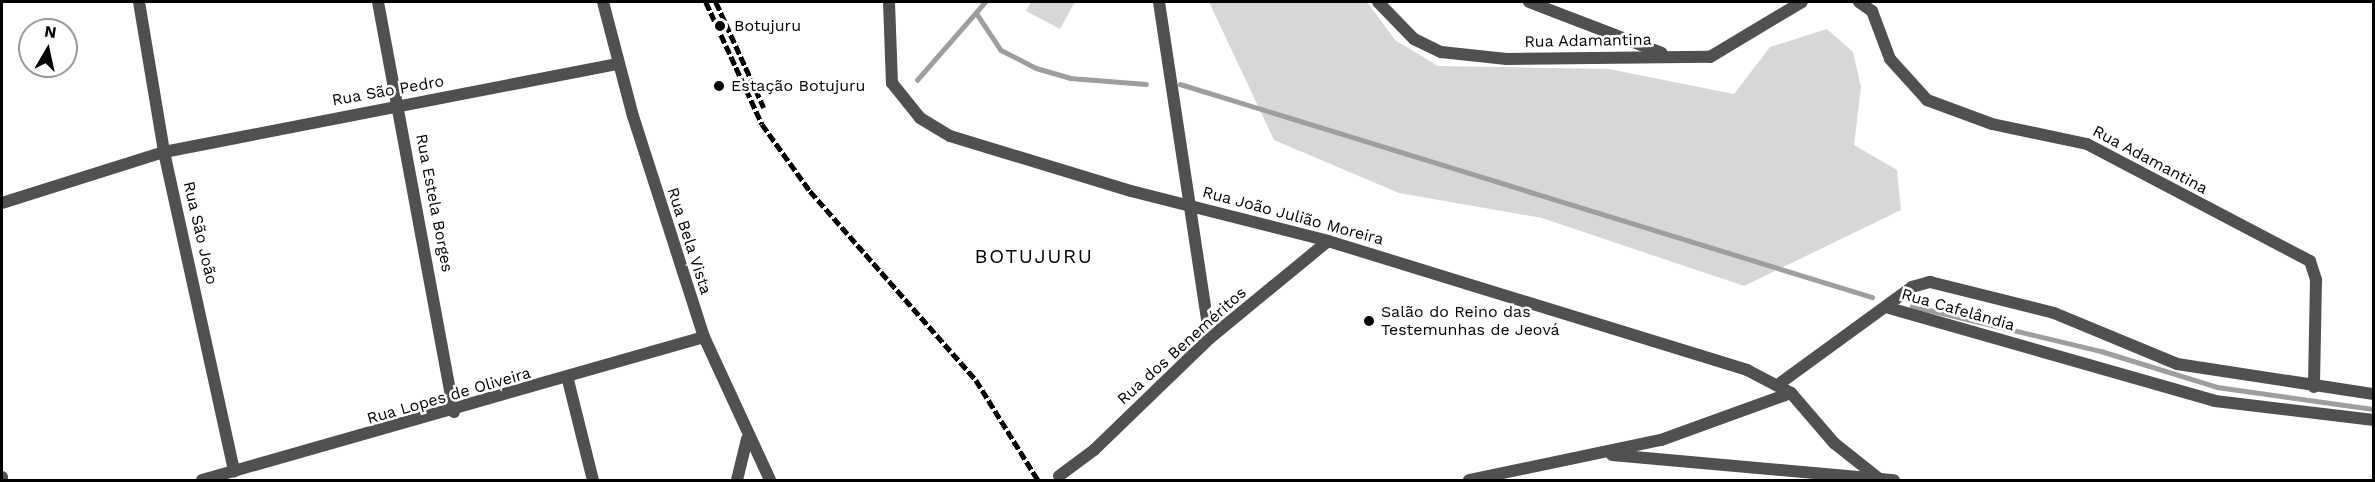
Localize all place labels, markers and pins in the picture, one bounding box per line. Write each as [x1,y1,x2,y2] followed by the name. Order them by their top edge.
[734,16,801,36] place label: Botujuru
[711,17,729,35] marker: Botujuru
[731,76,865,96] place label: Estação Botujuru
[712,79,726,93] marker: Estação Botujuru
[1381,302,1560,340] place label: Salão do Reino das Testemunhas de Jeová
[1362,314,1376,328] marker: Salão do Reino das Testemunhas de Jeová

